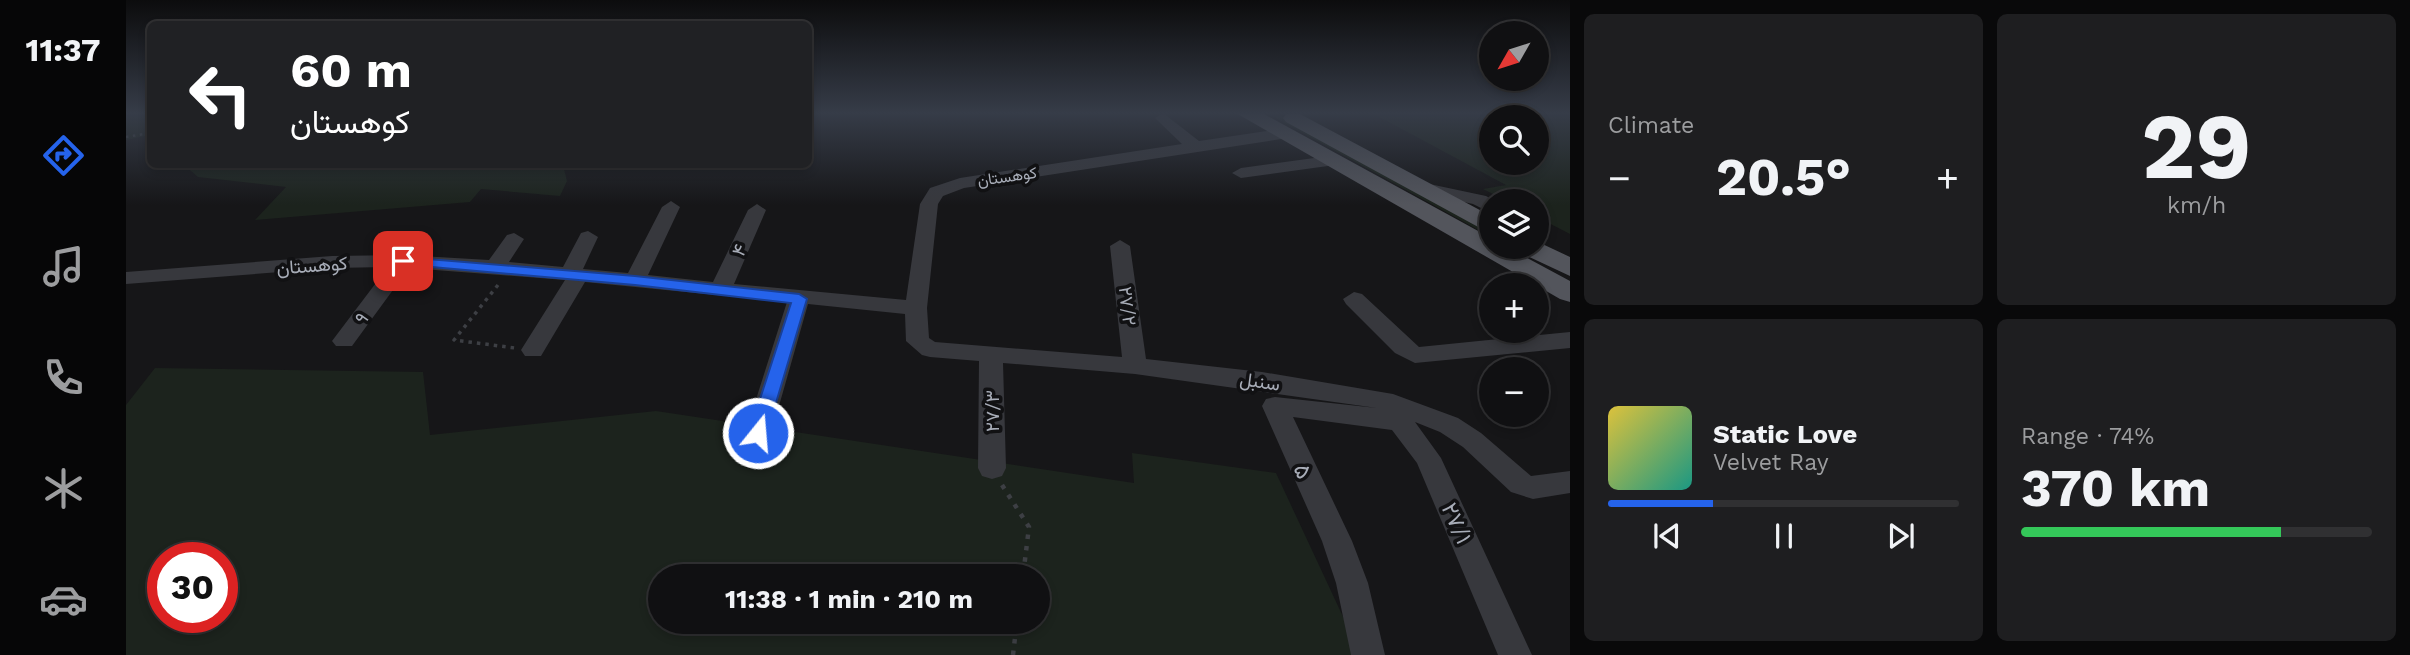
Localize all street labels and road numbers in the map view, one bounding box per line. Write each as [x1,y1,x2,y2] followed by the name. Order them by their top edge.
[976,163,1038,191] street label: کوهستان
[727,240,752,260] street label: ۴
[276,252,348,279] street label: کوهستان
[1114,285,1141,327] street label: ۲۷/۲
[349,308,373,329] street label: ۹
[1238,367,1282,396] street label: سنبل
[981,390,1004,432] street label: ۲۷/۳
[1287,459,1318,483] street label: ۵
[1436,498,1477,548] street label: ۲۷/۱

